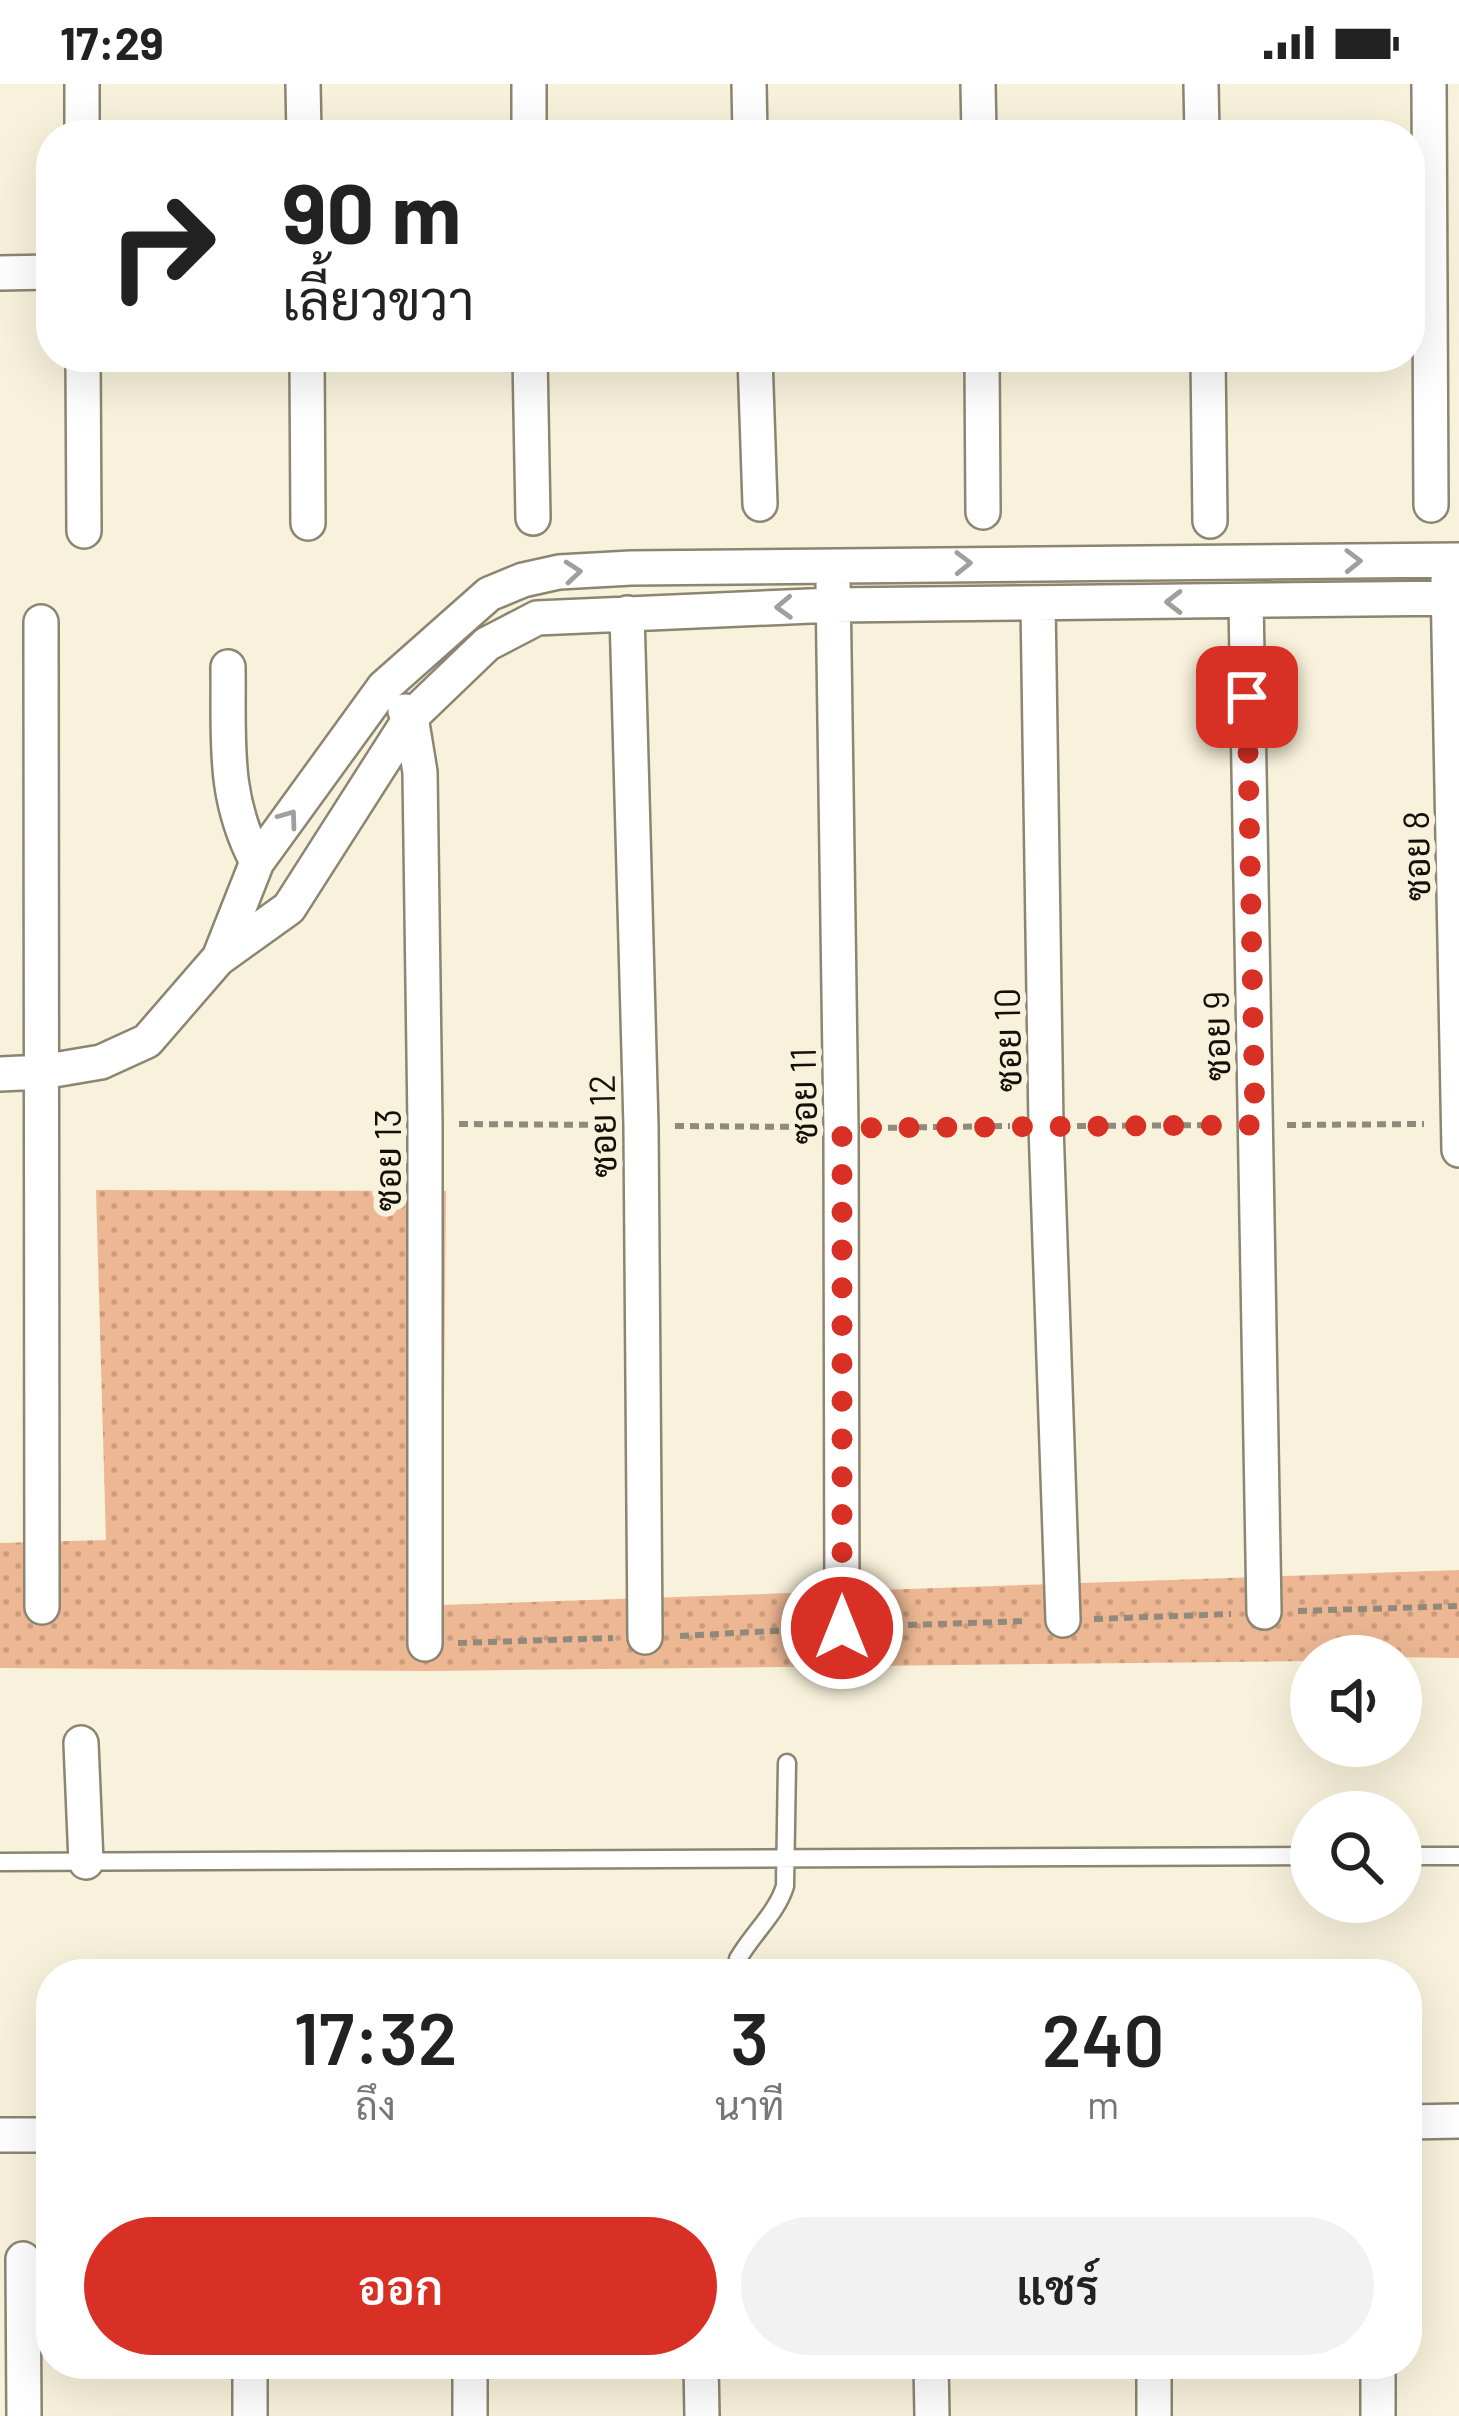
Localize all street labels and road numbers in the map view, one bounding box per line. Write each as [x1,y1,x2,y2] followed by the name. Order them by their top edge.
[1393,811,1437,901] street label: ซอย 8
[984,988,1028,1092] street label: ซอย 10
[1193,991,1237,1081] street label: ซอย 9
[780,1047,824,1145] street label: ซอย 11
[579,1074,623,1178] street label: ซอย 12
[365,1109,408,1211] street label: ซอย 13

